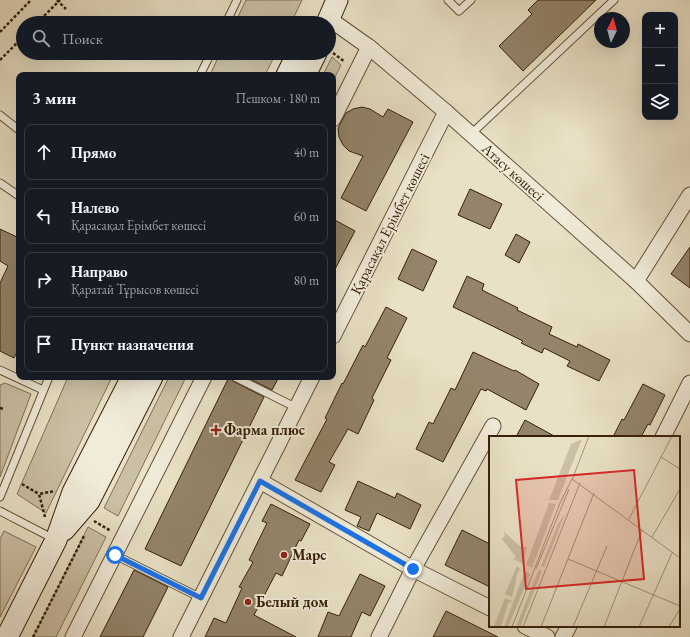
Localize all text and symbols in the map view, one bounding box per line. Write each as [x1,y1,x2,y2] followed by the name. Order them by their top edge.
[594,12,630,48] north arrow
[642,12,678,120] map controls
[642,12,678,48] button: +
[16,16,336,60] search box
[30,27,52,49] icon: search
[62,29,103,48] text: Поиск
[642,48,678,84] button: −
[642,84,678,120] button: layers
[32,87,76,109] text: 3 мин
[236,90,320,107] text: Пешком · 180 m
[477,138,549,205] street label: Атасу көшесі
[33,141,55,163] icon: ahead
[71,143,116,162] text: Прямо
[294,144,319,161] text: 40 m
[346,150,434,298] street label: Қарасақал Ерімбет көшесі
[71,198,119,217] text: Налево
[33,205,55,227] icon: left
[294,208,319,225] text: 60 m
[71,217,206,234] text: Қарасақал Ерімбет көшесі
[71,262,128,281] text: Направо
[33,269,55,291] icon: right
[294,272,319,289] text: 80 m
[71,281,199,298] text: Қаратай Тұрысов көшесі
[33,333,55,355] icon: arrive
[71,335,194,354] text: Пункт назначения
[224,420,305,439] place label: Фарма плюс
[211,425,221,435] marker: Фарма плюс
[489,436,680,627] inset map
[292,545,326,564] place label: Марс
[106,546,124,564] route start
[279,550,289,560] marker: Марс
[404,560,422,578] route end
[256,592,328,611] place label: Белый дом
[243,597,253,607] marker: Белый дом

